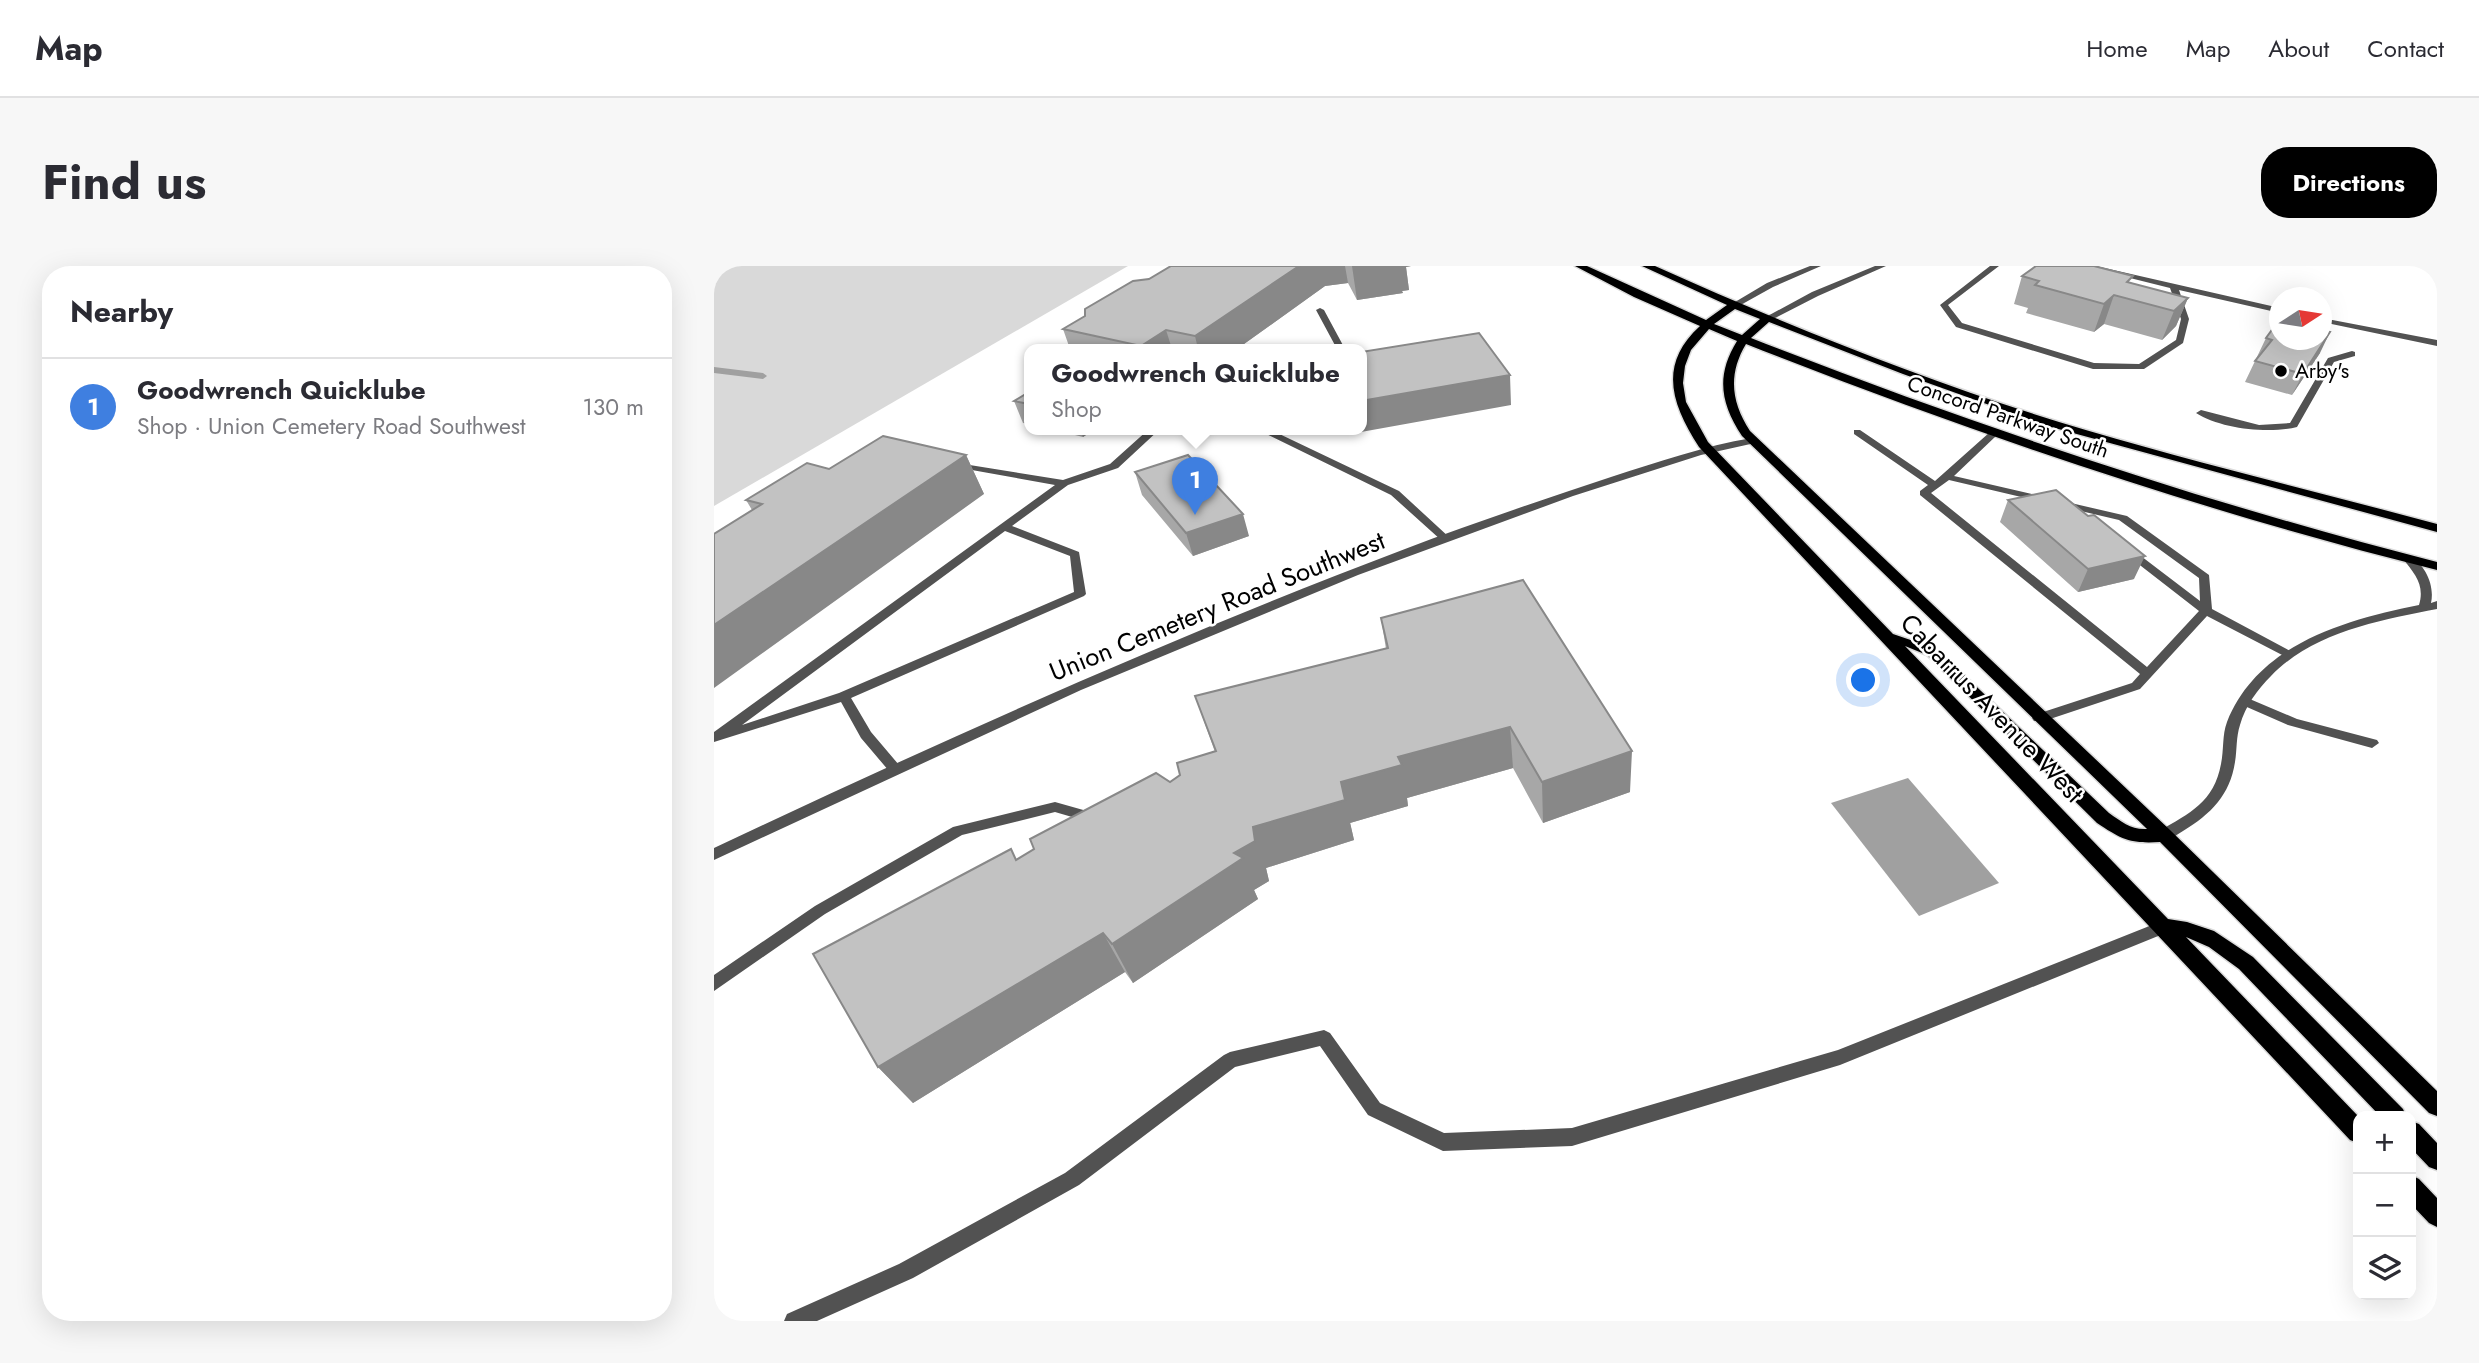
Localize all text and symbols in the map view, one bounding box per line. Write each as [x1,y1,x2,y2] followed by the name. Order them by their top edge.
[35,25,103,72] text: Map
[2086,31,2148,66] text: Home
[2186,31,2230,66] text: Map
[2268,31,2329,66] text: About
[2367,31,2444,66] text: Contact
[42,147,206,217] text: Find us
[2261,147,2437,218] button: Directions
[2269,287,2332,350] north arrow
[70,290,173,333] text: Nearby
[1024,344,1367,435] popup
[1051,354,1340,392] text: Goodwrench Quicklube
[2295,356,2349,386] place label: Arby's
[2273,363,2289,379] marker: Arby's
[1903,368,2113,466] street label: Concord Parkway South
[137,371,426,409] text: Goodwrench Quicklube
[87,390,99,424] text: 1
[582,390,644,424] text: 130 m
[1051,392,1102,426] text: Shop
[137,409,526,443] text: Shop · Union Cemetery Road Southwest
[1172,457,1218,515] pin: 1
[1043,521,1391,691] street label: Union Cemetery Road Southwest
[1892,605,2093,812] street label: Cabarrus Avenue West
[1846,663,1880,697] your location
[2353,1111,2416,1300] map controls
[2353,1111,2416,1174] button: +
[2353,1174,2416,1237] button: −
[2353,1237,2416,1300] button: layers

